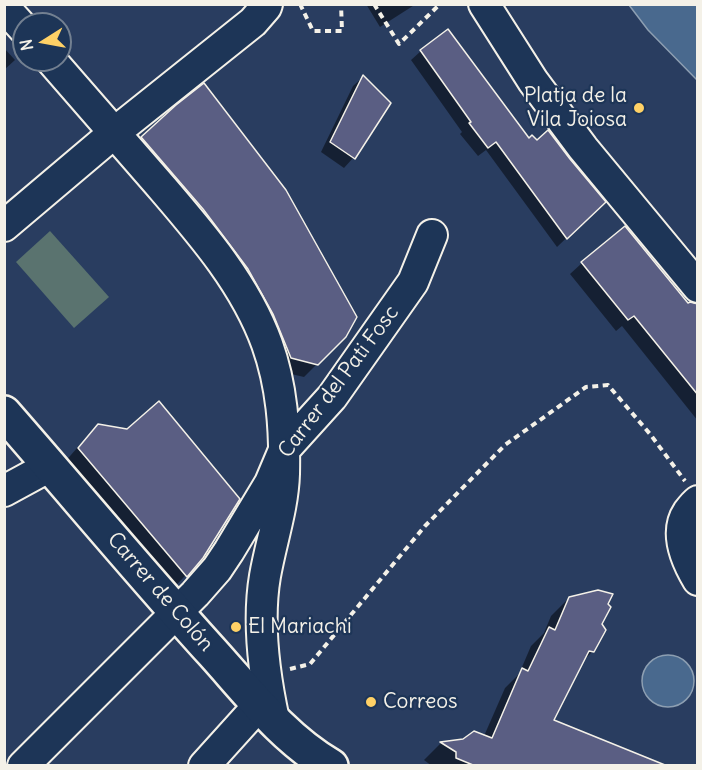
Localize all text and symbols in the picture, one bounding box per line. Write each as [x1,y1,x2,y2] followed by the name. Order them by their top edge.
[12,12,72,72] north arrow
[15,38,37,52] text: N
[524,83,627,133] place label: Platja de la Vila Joiosa
[632,101,646,115] marker: Platja de la Vila Joiosa
[274,301,404,463] street label: Carrer del Pati Fosc
[101,527,219,657] street label: Carrer de Colón
[248,614,352,640] place label: El Mariachi
[229,620,243,634] marker: El Mariachi
[383,689,458,715] place label: Correos
[364,695,378,709] marker: Correos

